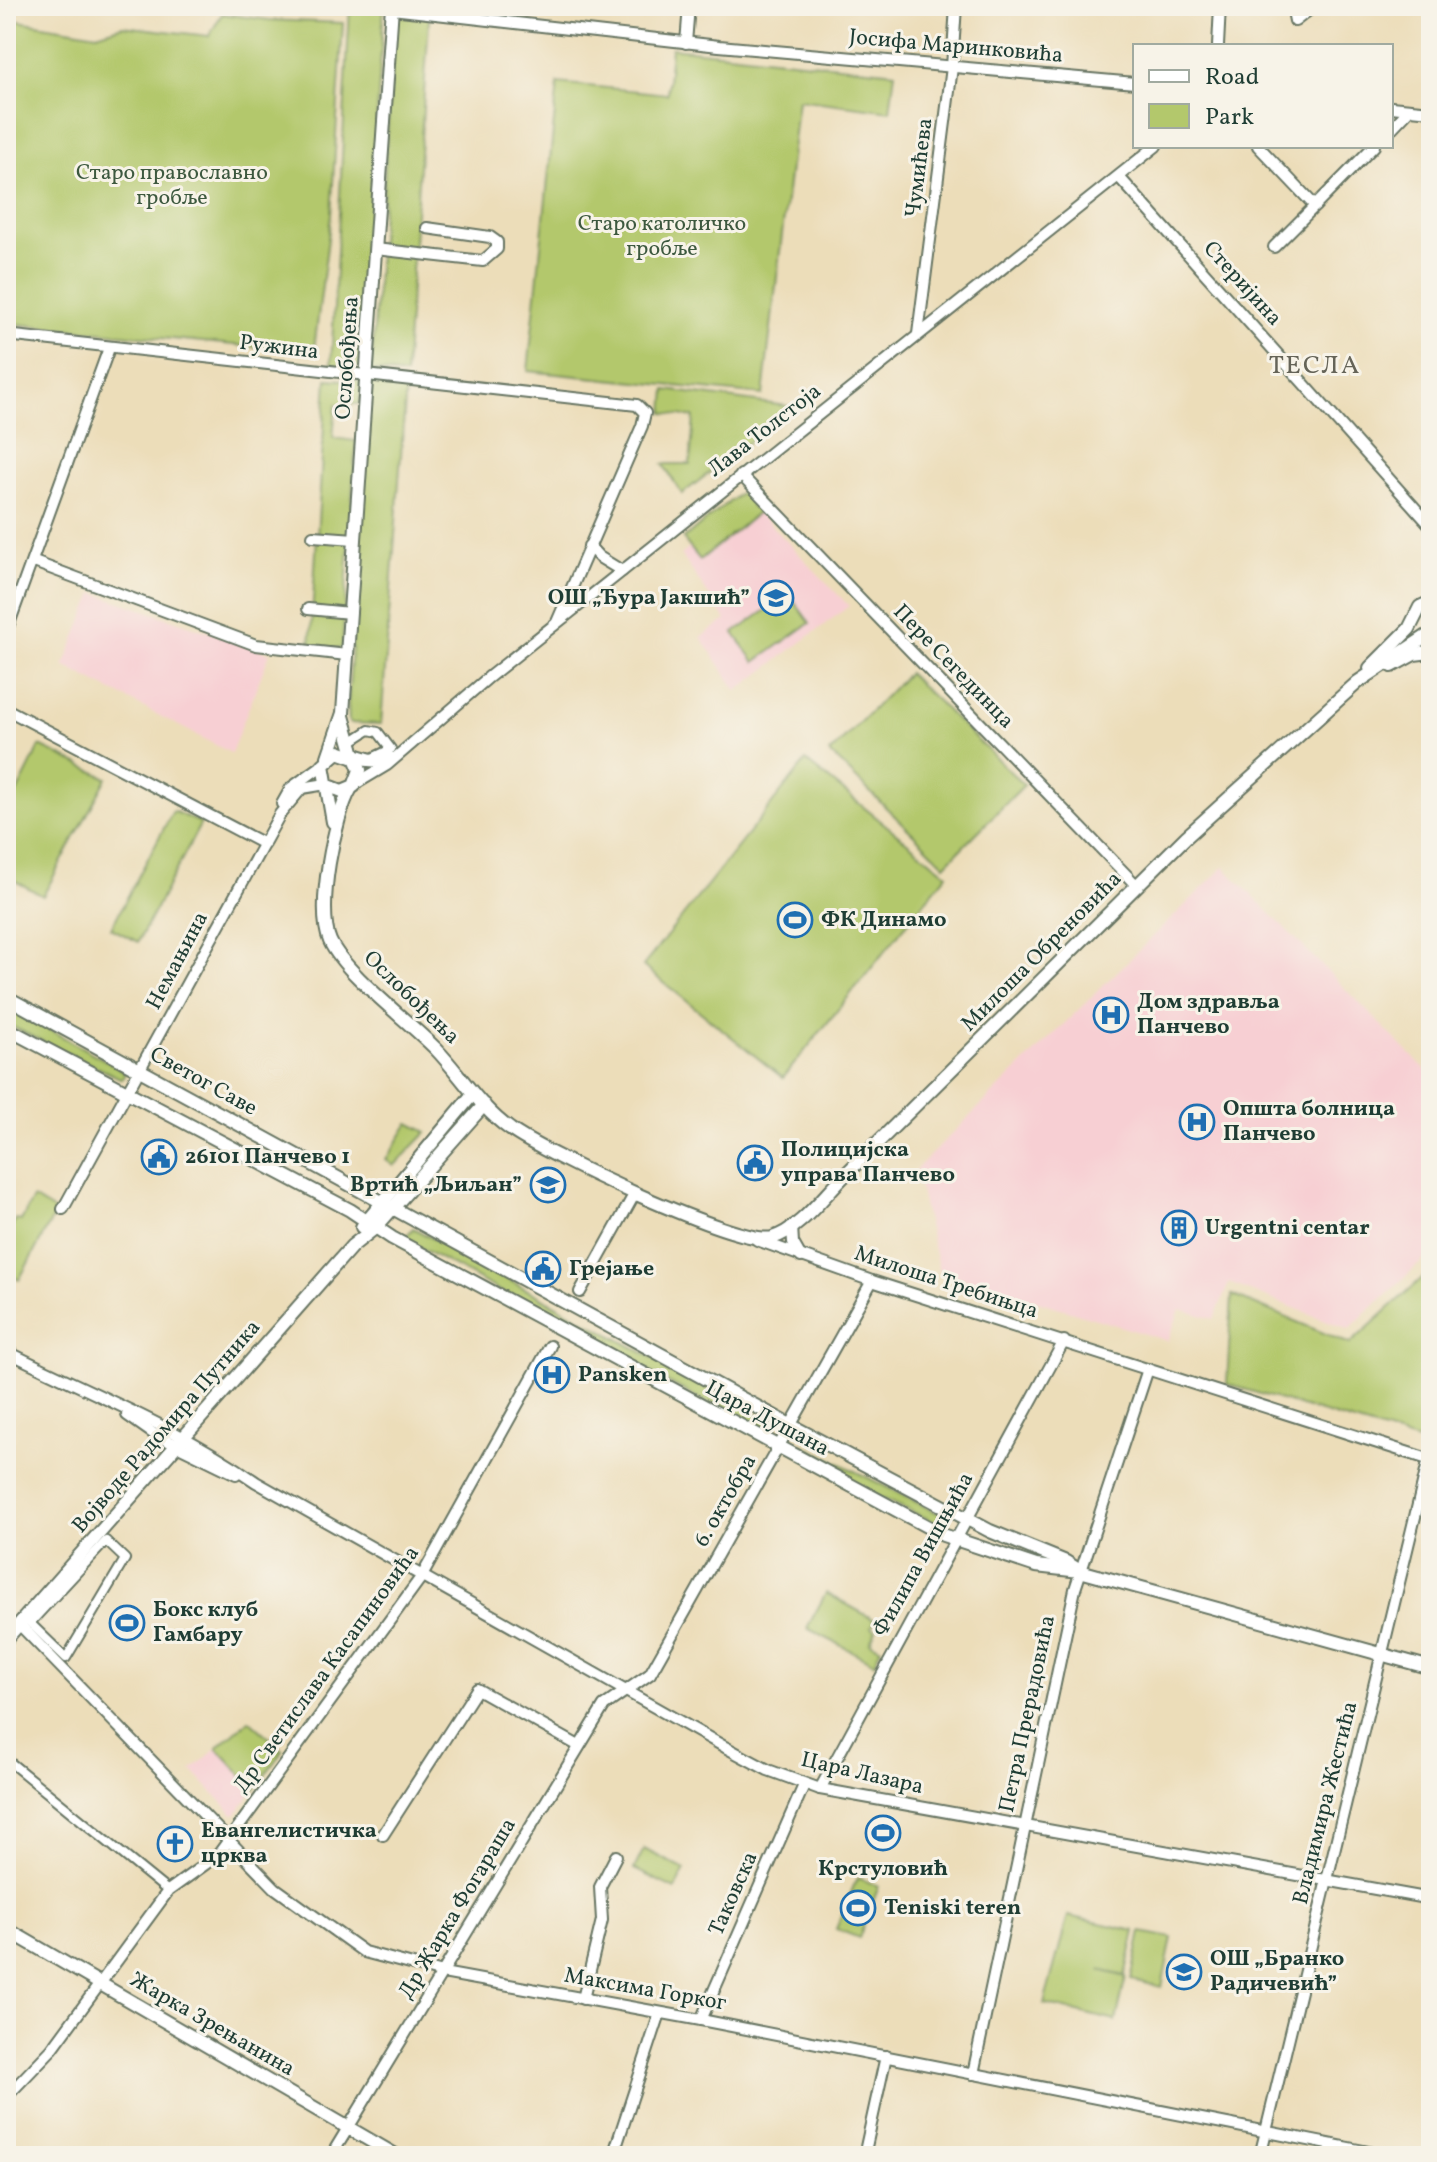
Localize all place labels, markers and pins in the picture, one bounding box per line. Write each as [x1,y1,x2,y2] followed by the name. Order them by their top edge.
[757,579,795,617] school or university icon: ОШ „Ђура Јакшић”
[548,583,750,614] place label: ОШ „Ђура Јакшић”
[776,901,814,939] sports icon: ФК Динамо
[821,905,947,936] place label: ФК Динамо
[1137,987,1280,1043] place label: Дом здравља Панчево
[1092,996,1130,1034] hospital icon: Дом здравља Панчево
[1223,1094,1395,1150] place label: Општа болница Панчево
[1178,1103,1216,1141] hospital icon: Општа болница Панчево
[781,1135,955,1191] place label: Полицијска управа Панчево
[140,1138,178,1176] public building icon: 26101 Панчево 1
[185,1142,350,1173] place label: 26101 Панчево 1
[736,1144,774,1182] public building icon: Полицијска управа Панчево
[529,1166,567,1204] school or university icon: Вртић „Љиљан”
[350,1170,522,1201] place label: Вртић „Љиљан”
[1160,1209,1198,1247] building icon: Urgentni centar
[1205,1213,1370,1244] place label: Urgentni centar
[524,1250,562,1288] public building icon: Грејање
[569,1254,654,1285] place label: Грејање
[533,1356,571,1394] hospital icon: Pansken
[578,1360,667,1391] place label: Pansken
[153,1595,258,1651] place label: Бокс клуб Гамбару
[108,1604,146,1642] sports icon: Бокс клуб Гамбару
[864,1814,902,1852] sports icon: Крстуловић
[201,1816,377,1872] place label: Евангелистичка црква
[156,1825,194,1863] church icon: Евангелистичка црква
[818,1854,948,1885] place label: Крстуловић
[839,1889,877,1927] sports icon: Teniski teren
[884,1893,1021,1924] place label: Teniski teren
[1210,1944,1344,2000] place label: ОШ „Бранко Радичевић”
[1165,1953,1203,1991] school or university icon: ОШ „Бранко Радичевић”

